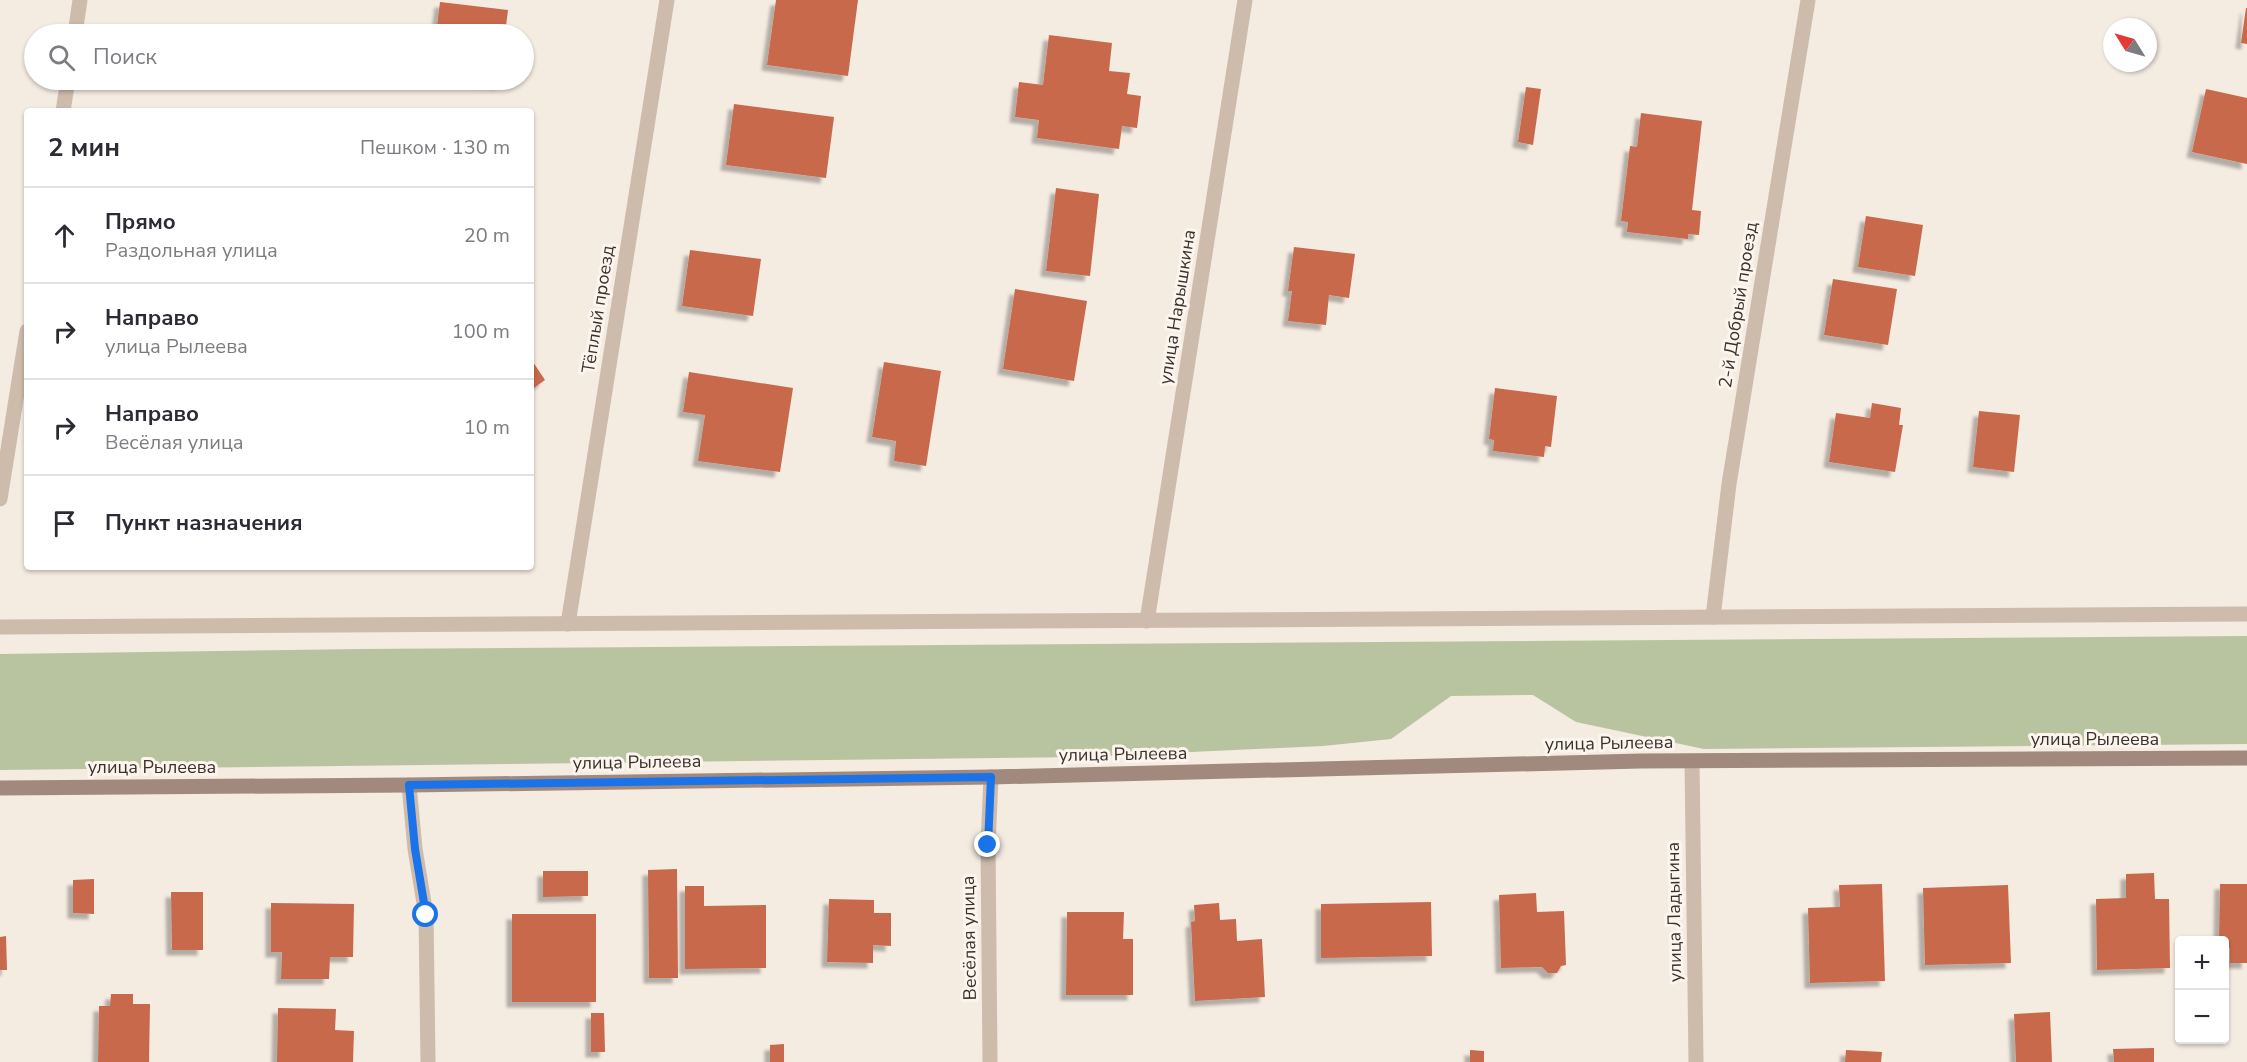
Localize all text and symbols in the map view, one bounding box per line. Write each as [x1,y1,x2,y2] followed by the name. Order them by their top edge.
[2103,18,2157,72] north arrow
[24,24,534,90] search box
[45,41,78,74] icon: search
[93,42,157,72] text: Поиск
[48,130,120,165] text: 2 мин
[360,134,510,161] text: Пешком · 130 m
[105,207,176,237] text: Прямо
[48,219,81,252] icon: ahead
[1713,220,1763,390] street label: 2-й Добрый проезд
[464,222,510,249] text: 20 m
[1153,228,1201,386] street label: улица Нарышкина
[105,237,278,264] text: Раздольная улица
[576,243,620,375] street label: Тёплый проезд
[105,303,199,333] text: Направо
[48,315,81,348] icon: right
[452,318,510,345] text: 100 m
[105,333,248,360] text: улица Рылеева
[105,399,199,429] text: Направо
[48,411,81,444] icon: right
[464,414,510,441] text: 10 m
[105,429,244,456] text: Весёлая улица
[48,507,81,540] icon: arrive
[105,508,303,538] text: Пункт назначения
[2031,727,2159,751] street label: улица Рылеева
[1545,730,1673,756] street label: улица Рылеева
[1059,741,1187,767] street label: улица Рылеева
[573,749,701,775] street label: улица Рылеева
[88,755,216,779] street label: улица Рылеева
[974,831,1000,857] route end
[1661,842,1687,982] street label: улица Ладыгина
[956,875,982,1001] street label: Весёлая улица
[412,901,438,927] route start
[2175,936,2229,1044] map controls
[2175,936,2229,990] button: +
[2175,990,2229,1044] button: −

